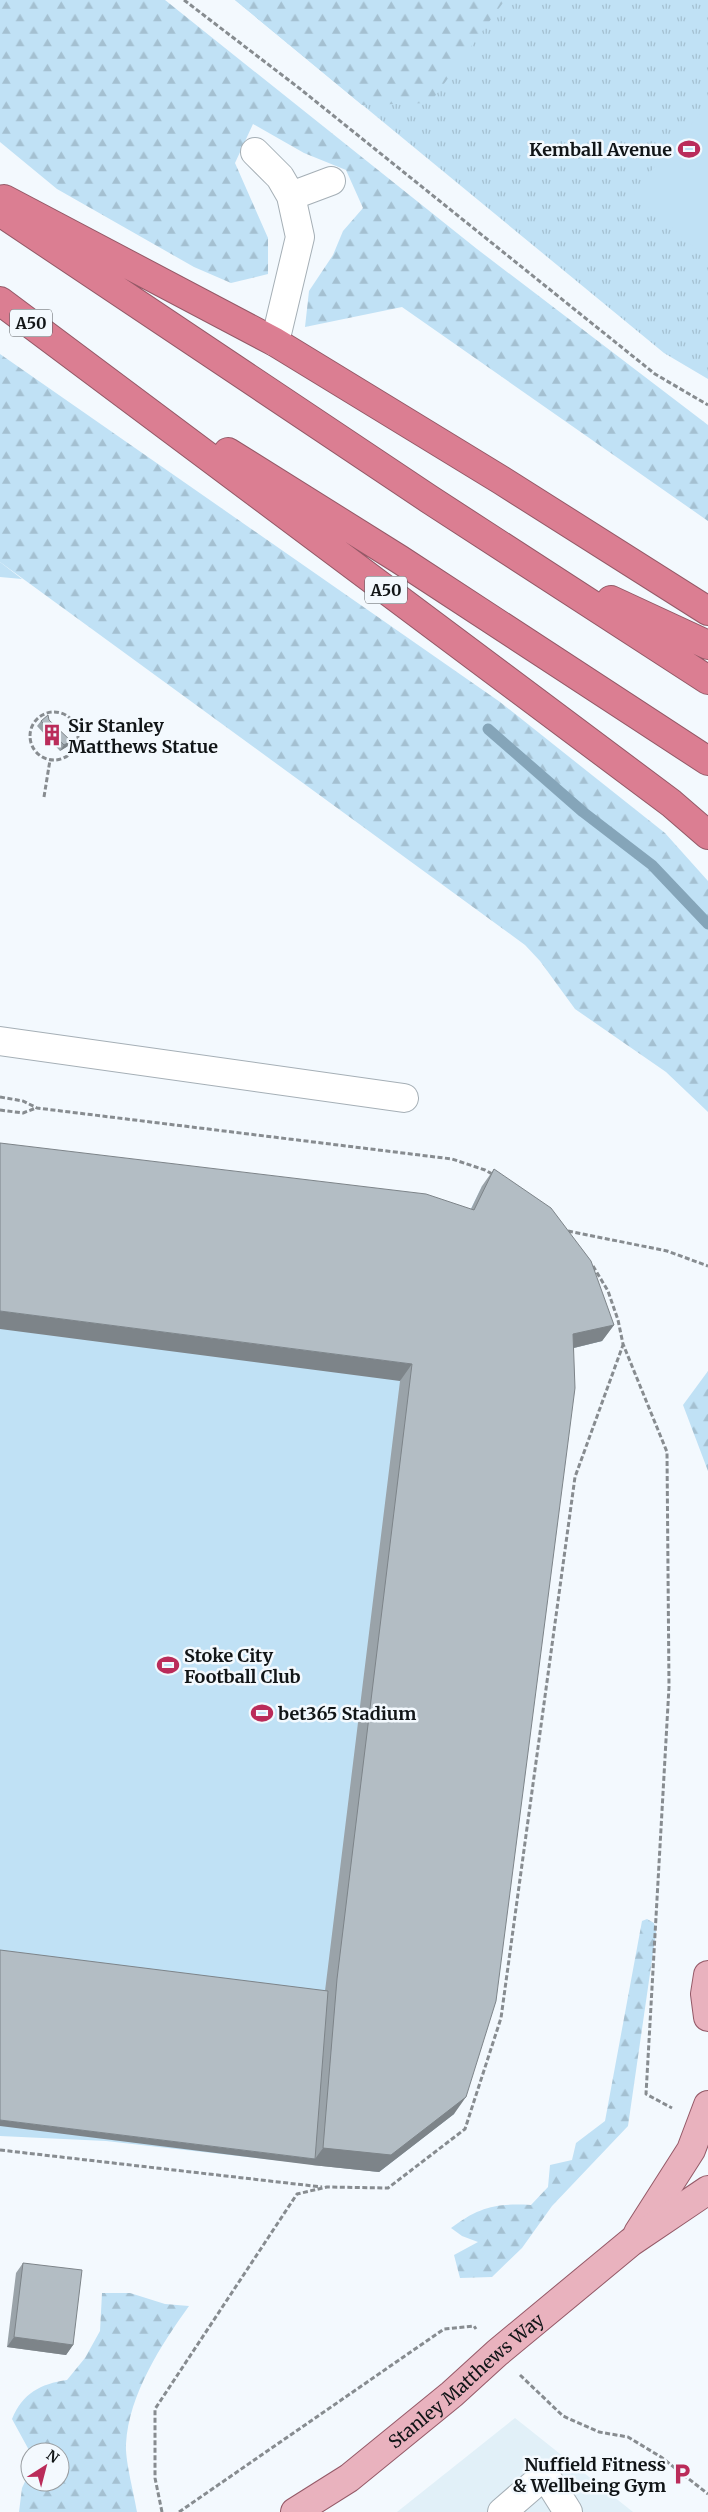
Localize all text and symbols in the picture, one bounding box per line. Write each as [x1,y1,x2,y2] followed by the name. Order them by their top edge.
[676,136,702,162] sports icon: Kemball Avenue
[529,138,672,161] place label: Kemball Avenue
[10,309,52,336] road number: A50
[365,576,407,604] road number: A50
[68,714,218,758] place label: Sir Stanley Matthews Statue
[39,722,65,748] building icon: Sir Stanley Matthews Statue
[184,1644,301,1688] place label: Stoke City Football Club
[155,1652,181,1678] sports icon: Stoke City Football Club
[249,1700,275,1726] sports icon: bet365 Stadium
[278,1702,416,1725] place label: bet365 Stadium
[383,2307,549,2453] street label: Stanley Matthews Way
[20,2442,70,2492] north arrow
[43,2446,62,2467] text: N
[513,2453,666,2497] place label: Nuffield Fitness & Wellbeing Gym
[669,2461,695,2487] parking icon: Nuffield Fitness & Wellbeing Gym

